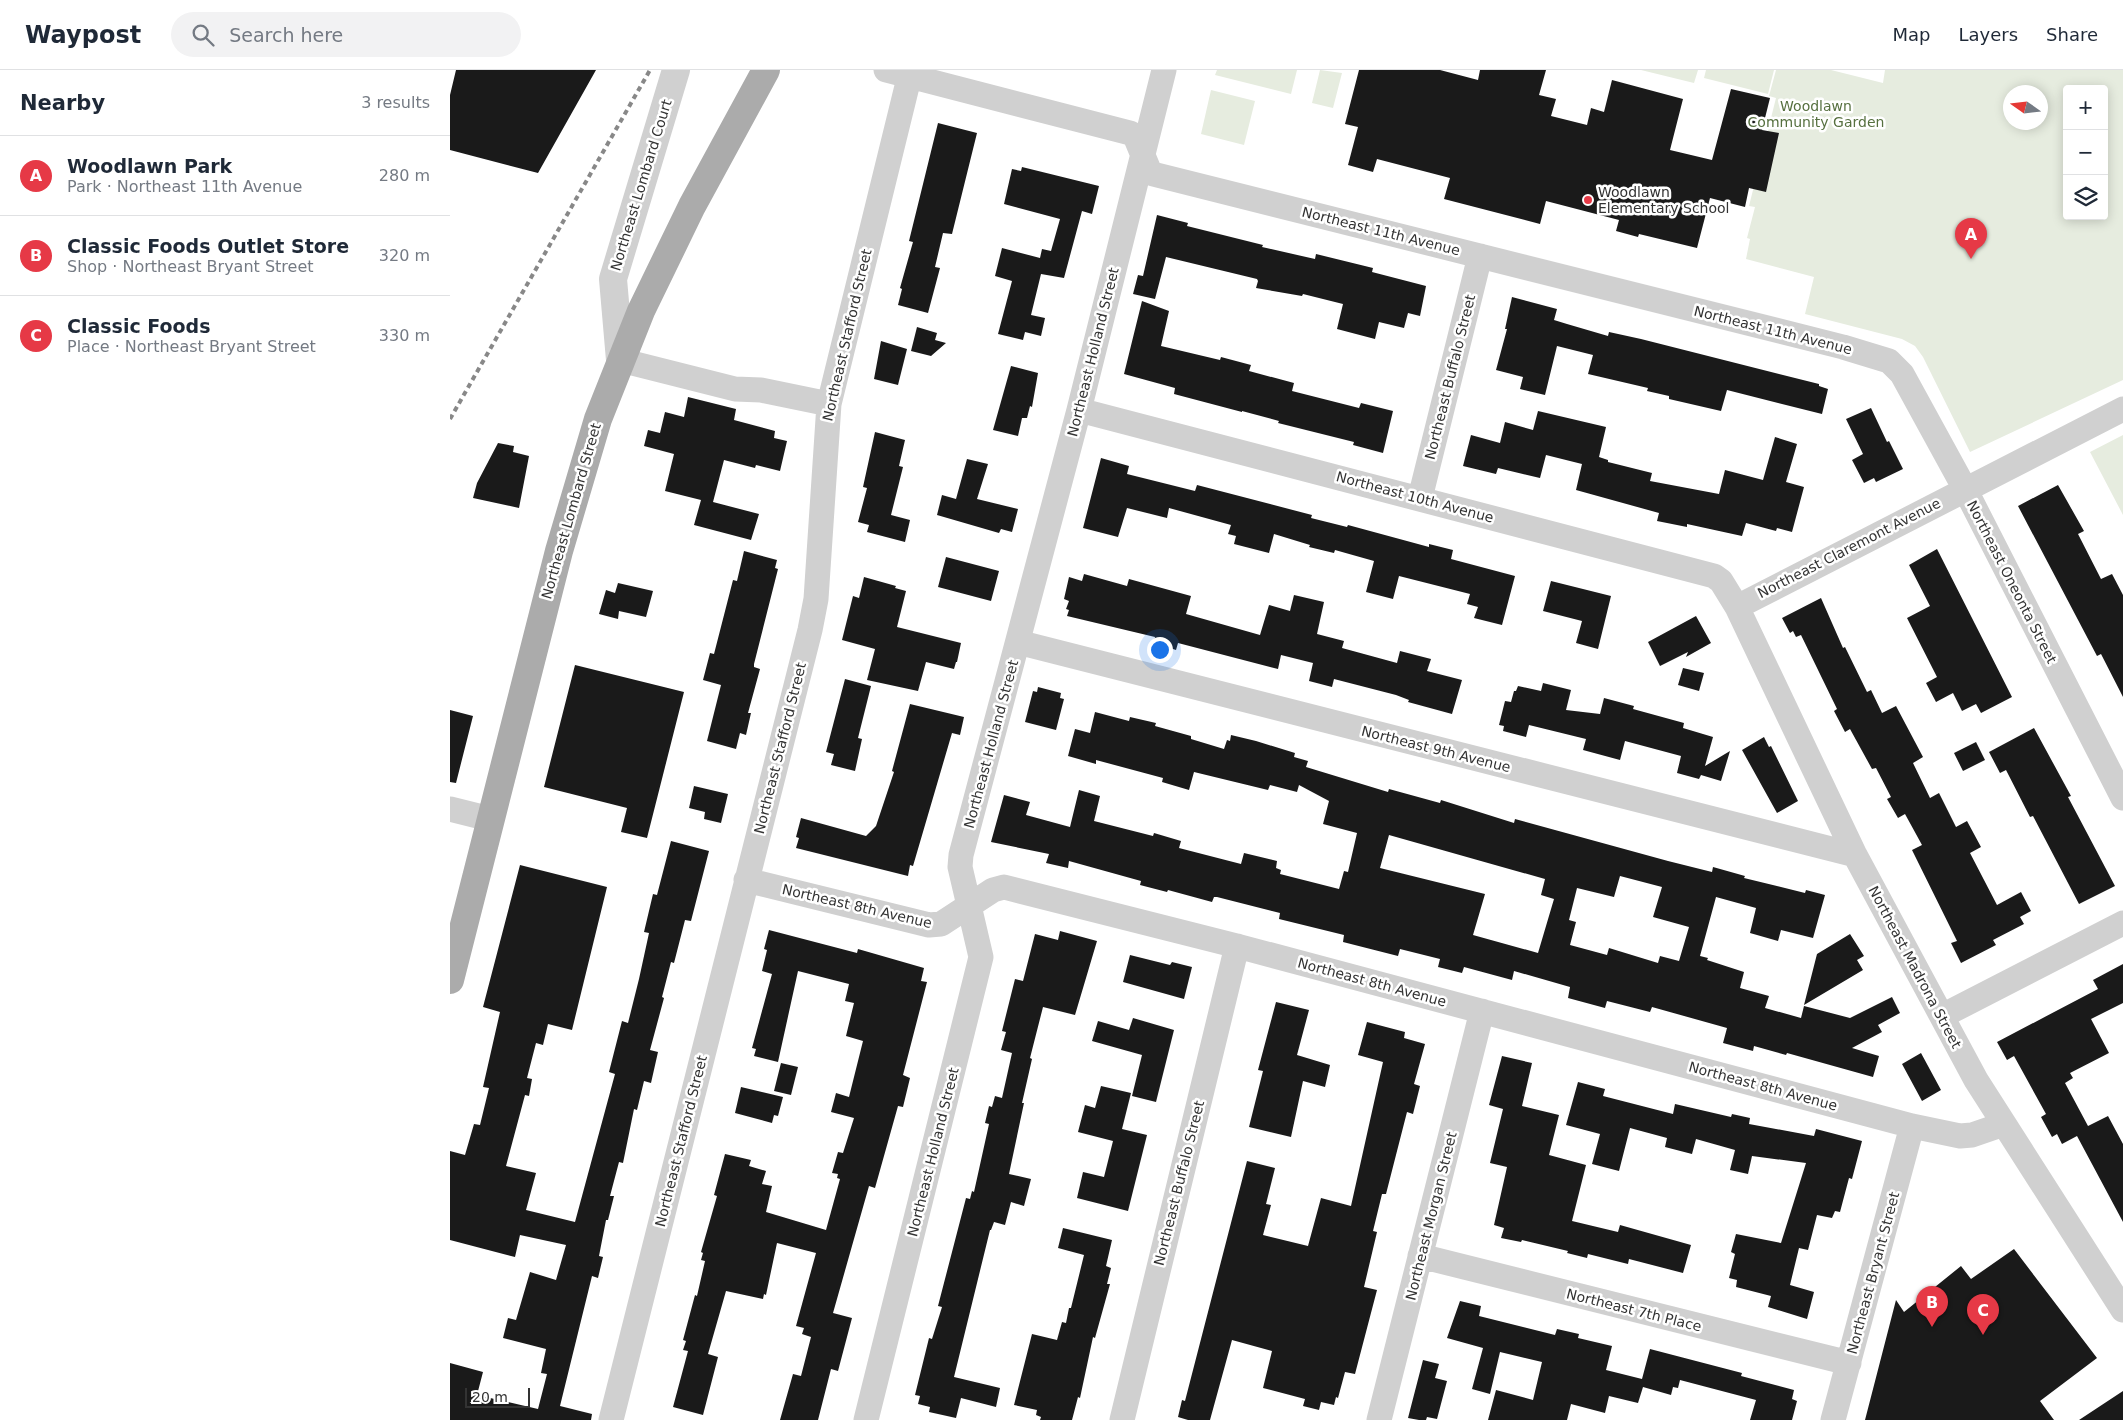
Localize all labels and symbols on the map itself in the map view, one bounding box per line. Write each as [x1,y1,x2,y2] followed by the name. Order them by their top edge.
[2003,85,2048,130] north arrow
[607,97,675,273] street label: Northeast Lombard Court
[1748,98,1884,130] park label: Woodlawn Community Garden
[1598,184,1730,216] place label: Woodlawn Elementary School
[1582,194,1594,206] marker: Woodlawn Elementary School
[1300,204,1462,258] street label: Northeast 11th Avenue
[1955,218,1987,259] pin: A
[819,247,875,423] street label: Northeast Stafford Street
[1064,265,1122,438] street label: Northeast Holland Street
[1422,292,1478,461] street label: Northeast Buffalo Street
[1692,303,1854,357] street label: Northeast 11th Avenue
[538,421,604,601] street label: Northeast Lombard Street
[1335,468,1495,526] street label: Northeast 10th Avenue
[1755,495,1943,601] street label: Northeast Claremont Avenue
[1964,498,2060,667] street label: Northeast Oneonta Street
[1147,637,1173,663] your location
[961,658,1021,830] street label: Northeast Holland Street
[751,660,809,835] street label: Northeast Stafford Street
[1360,723,1512,775] street label: Northeast 9th Avenue
[781,881,933,931] street label: Northeast 8th Avenue
[1865,883,1965,1051] street label: Northeast Madrona Street
[1296,954,1448,1010] street label: Northeast 8th Avenue
[652,1053,710,1228] street label: Northeast Stafford Street
[1687,1058,1839,1114] street label: Northeast 8th Avenue
[904,1065,962,1238] street label: Northeast Holland Street
[1151,1098,1207,1267] street label: Northeast Buffalo Street
[1402,1130,1460,1302] street label: Northeast Morgan Street
[1844,1190,1902,1356] street label: Northeast Bryant Street
[1565,1285,1703,1335] street label: Northeast 7th Place
[1916,1286,1948,1327] pin: B
[1967,1294,1999,1335] pin: C
[465,1385,530,1408] scale bar

